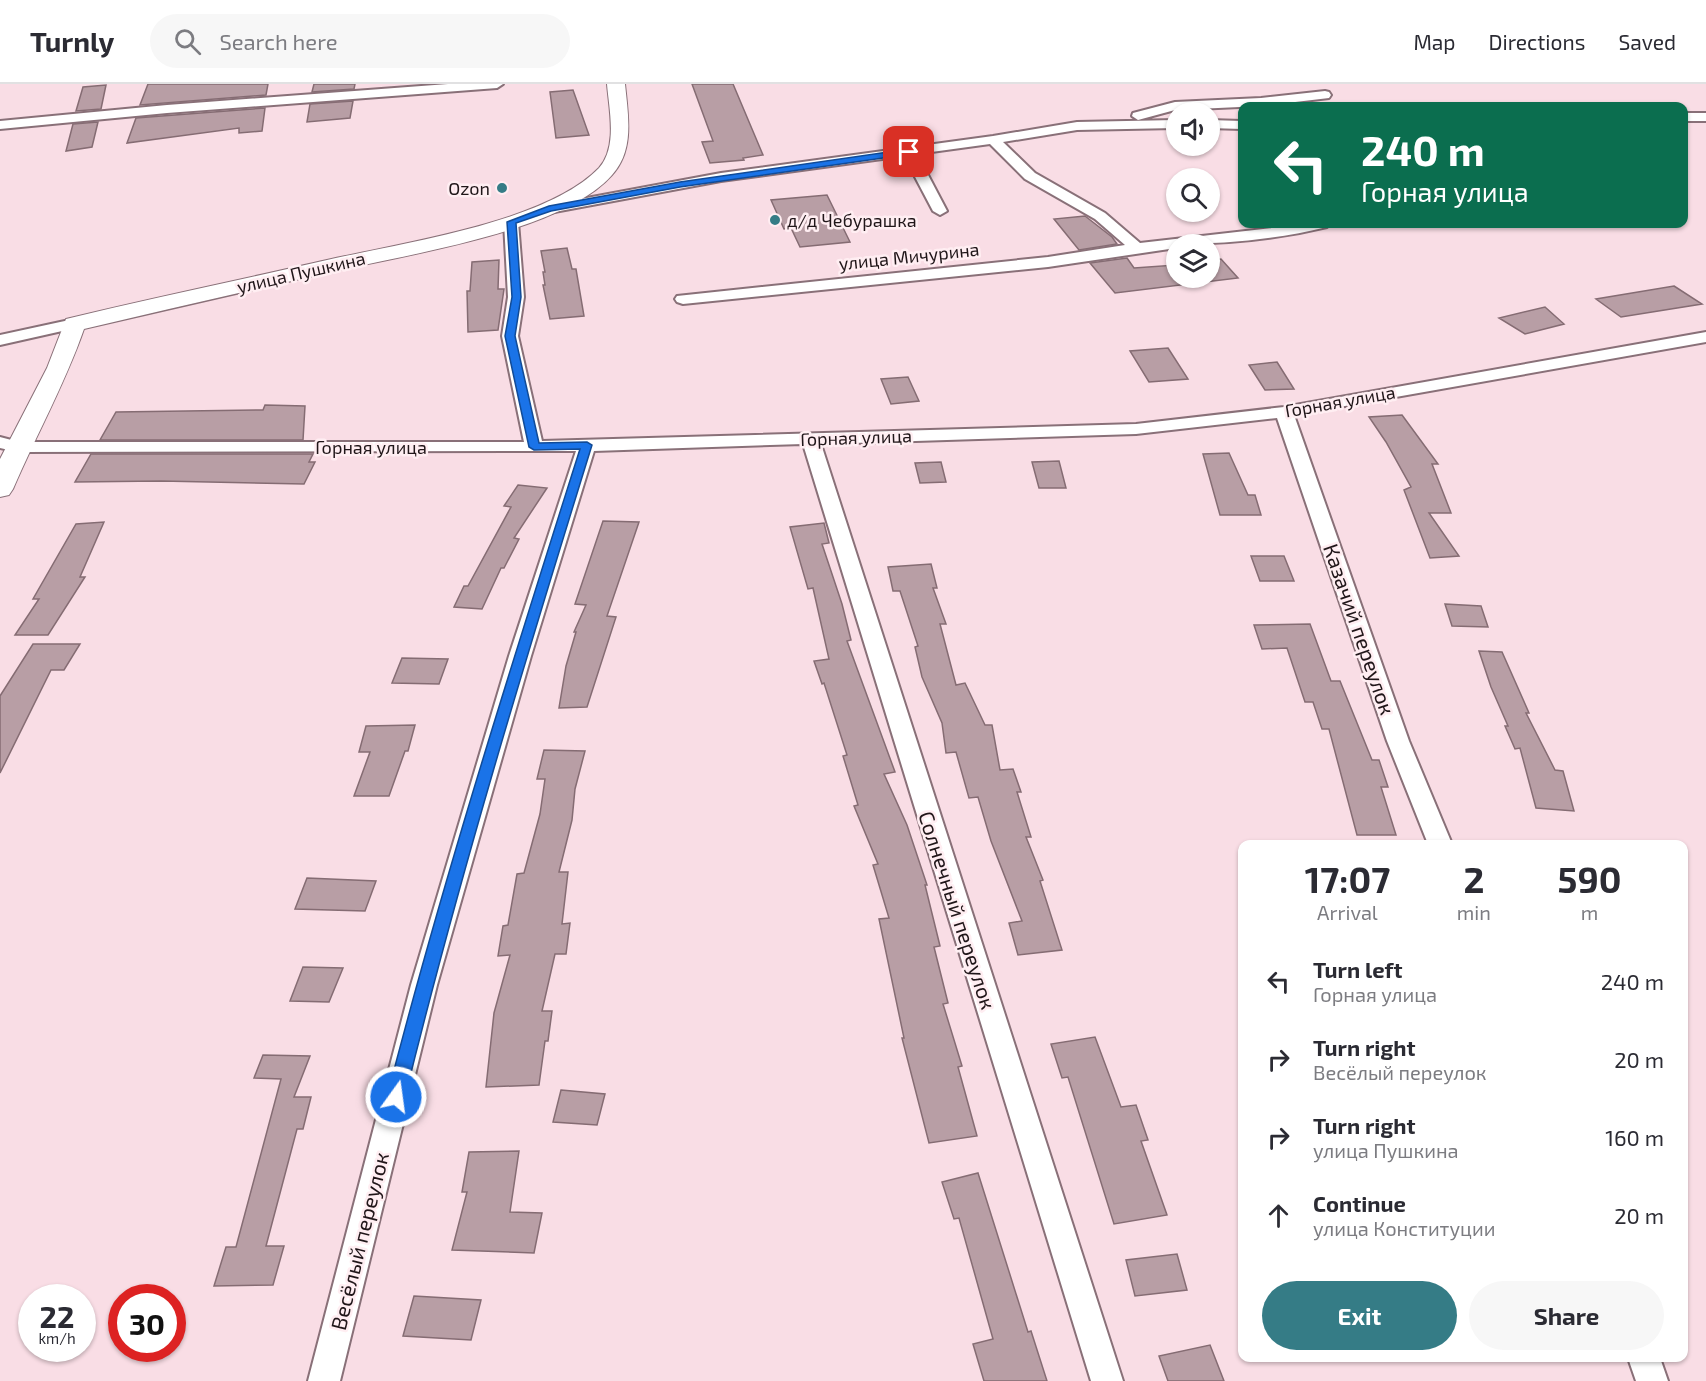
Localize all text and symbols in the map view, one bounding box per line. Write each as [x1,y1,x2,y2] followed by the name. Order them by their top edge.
[150,14,570,68] search box
[30,24,114,58] text: Turnly
[171,25,204,58] icon: search
[219,28,338,54] text: Search here
[1413,29,1456,54] text: Map
[1489,29,1585,54] text: Directions
[1618,29,1676,54] text: Saved
[1166,102,1220,288] map controls
[1166,102,1220,156] button: sound
[1361,124,1485,174] text: 240 m
[883,126,934,177] pin
[1262,126,1340,204] icon: left
[892,135,925,168] icon: arrive
[1166,168,1220,222] button: search
[1361,175,1529,207] text: Горная улица
[448,177,490,199] place label: Ozon
[495,181,509,195] marker: Ozon
[787,209,917,231] place label: д/д Чебурашка
[768,213,782,227] marker: д/д Чебурашка
[1166,234,1220,288] button: layers
[838,238,980,274] street label: улица Мичурина
[235,247,367,297] street label: улица Пушкина
[1283,380,1397,422] street label: Горная улица
[800,424,912,450] street label: Горная улица
[315,436,427,458] street label: Горная улица
[1318,540,1401,718] street label: Казачий переулок
[913,808,1002,1013] street label: Солнечный переулок
[1305,857,1390,900] text: 17:07
[1463,857,1484,900] text: 2
[1558,857,1621,900] text: 590
[1317,900,1378,924] text: Arrival
[1457,900,1491,924] text: min
[1581,900,1598,924] text: m
[1313,956,1402,982] text: Turn left
[1262,965,1295,998] icon: left
[1601,968,1664,994] text: 240 m
[1313,982,1437,1006] text: Горная улица
[1313,1034,1415,1060] text: Turn right
[1262,1043,1295,1076] icon: right
[1614,1046,1664,1072] text: 20 m
[1313,1060,1487,1084] text: Весёлый переулок
[364,1065,428,1129] position arrow
[1313,1112,1415,1138] text: Turn right
[1262,1121,1295,1154] icon: right
[1605,1124,1664,1150] text: 160 m
[1313,1138,1459,1162] text: улица Пушкина
[325,1150,394,1333] street label: Весёлый переулок
[1313,1190,1406,1216] text: Continue
[1262,1199,1295,1232] icon: ahead
[1614,1202,1664,1228] text: 20 m
[1313,1216,1495,1240] text: улица Конституции
[1262,1281,1457,1350] button: Exit
[1469,1281,1664,1350] button: Share
[108,1284,186,1362] speed limit sign: 30
[40,1298,74,1334] text: 22
[38,1329,76,1347] text: km/h

